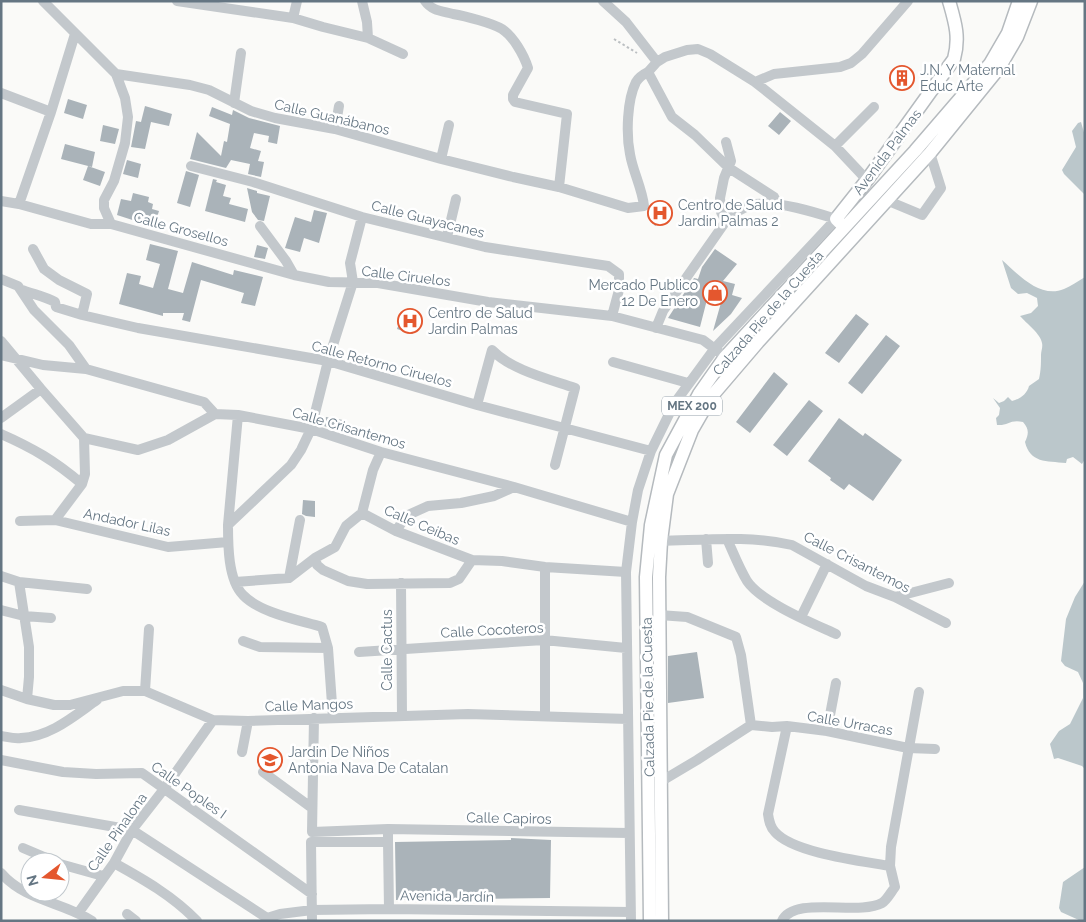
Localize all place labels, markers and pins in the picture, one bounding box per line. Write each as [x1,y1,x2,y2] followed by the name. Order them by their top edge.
[920,62,1015,94] place label: J.N. Y Maternal Educ Arte
[889,65,915,91] building icon: J.N. Y Maternal Educ Arte
[678,197,783,229] place label: Centro de Salud Jardin Palmas 2
[647,200,673,226] hospital icon: Centro de Salud Jardin Palmas 2
[589,277,698,309] place label: Mercado Publico 12 De Enero
[702,280,728,306] shop icon: Mercado Publico 12 De Enero
[428,305,533,337] place label: Centro de Salud Jardin Palmas
[397,308,423,334] hospital icon: Centro de Salud Jardin Palmas
[288,744,448,776] place label: Jardin De Niños Antonia Nava De Catalan
[257,747,283,773] school or university icon: Jardin De Niños Antonia Nava De Catalan

